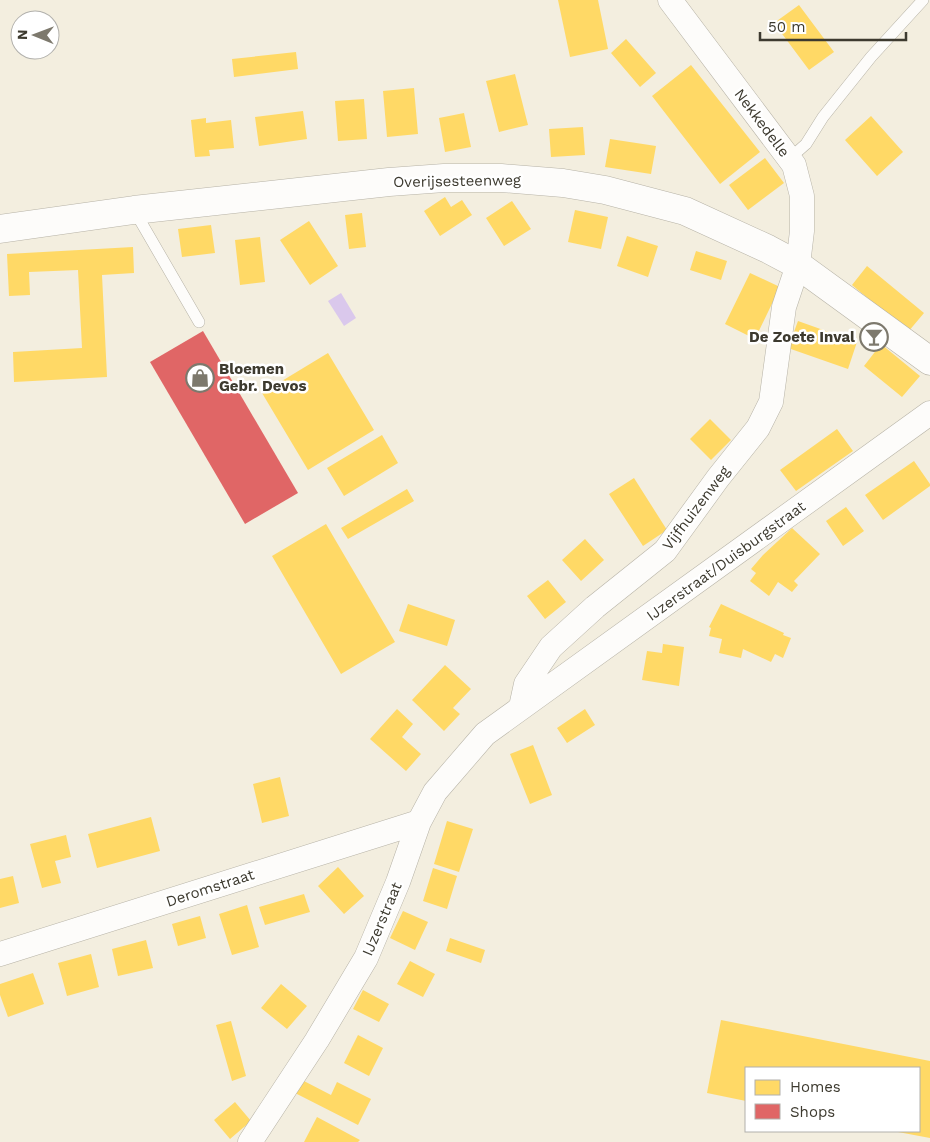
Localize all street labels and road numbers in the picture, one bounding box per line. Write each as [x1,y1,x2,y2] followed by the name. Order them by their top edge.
[730,85,794,161] street label: Nekkedelle
[393,171,521,191] street label: Overijsesteenweg
[658,462,734,554] street label: Vijfhuizenweg
[643,497,810,625] street label: IJzerstraat/Duisburgstraat
[164,865,257,911] street label: Deromstraat
[358,879,406,959] street label: IJzerstraat

